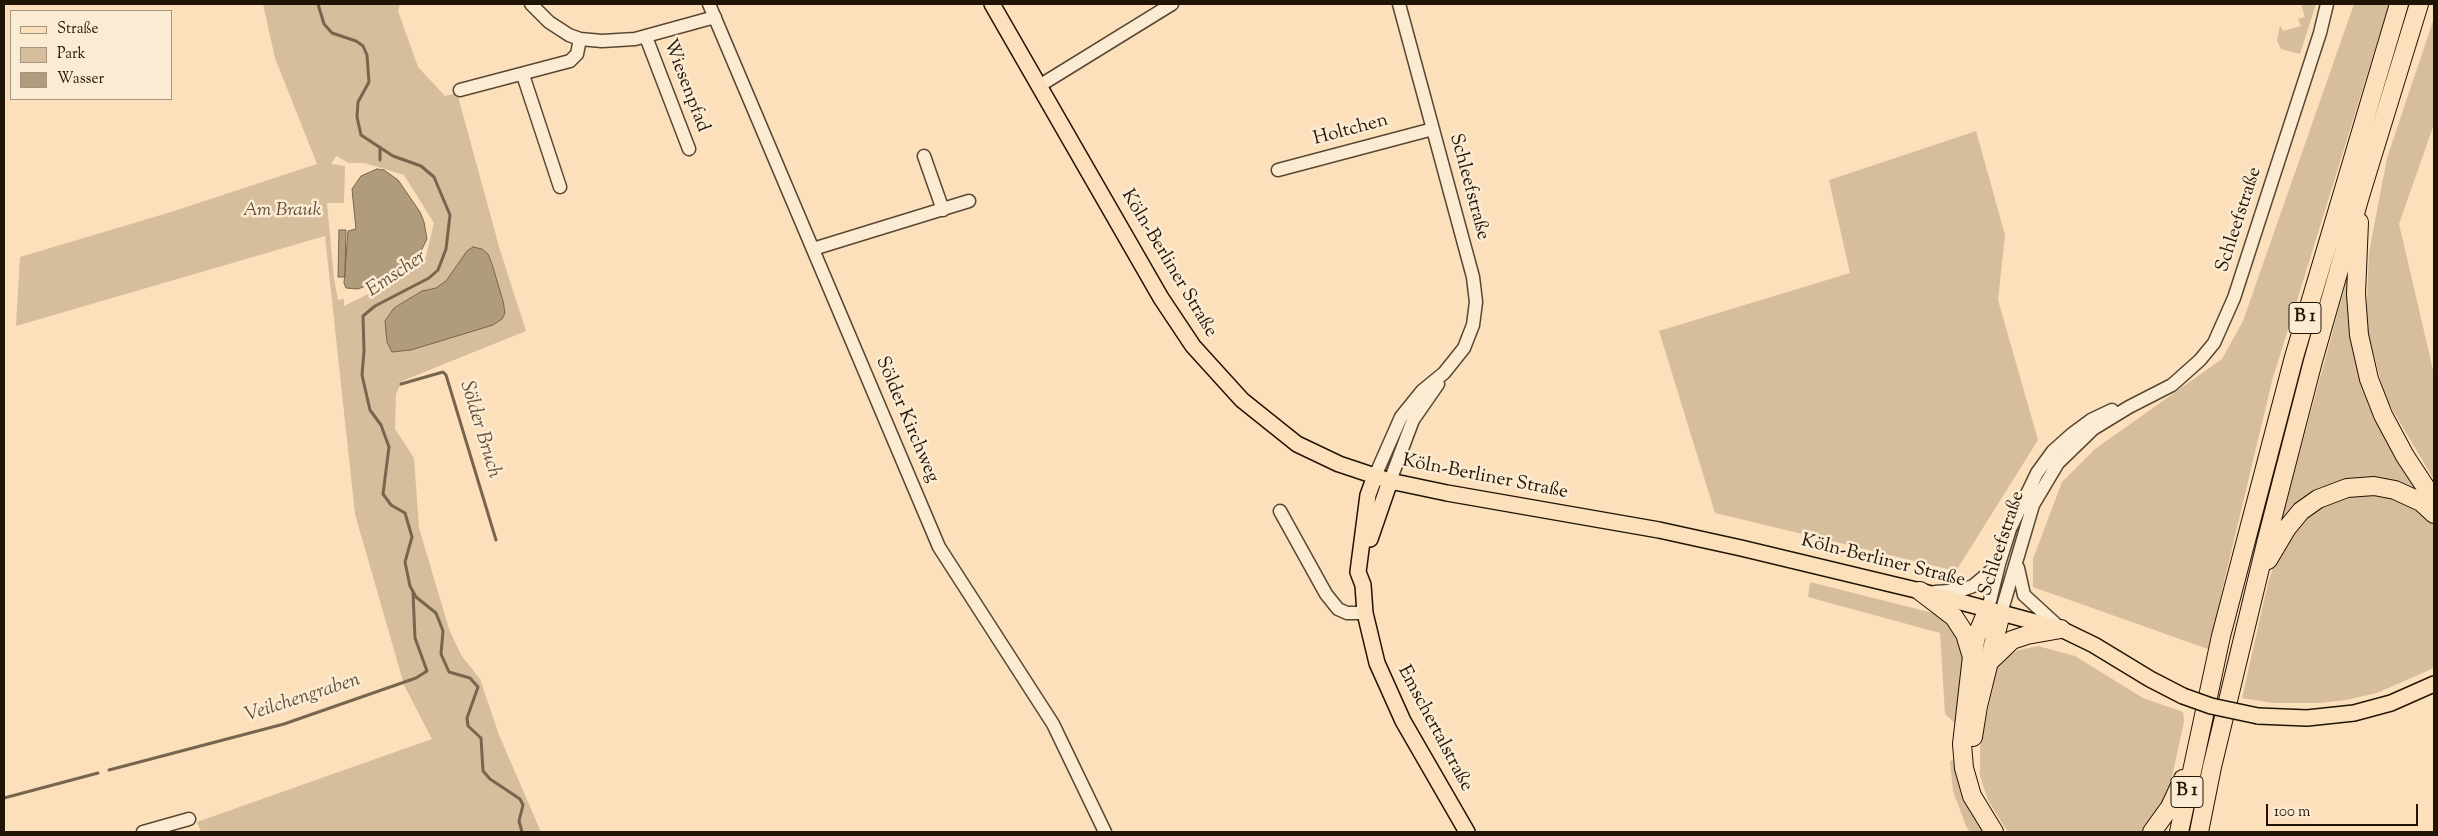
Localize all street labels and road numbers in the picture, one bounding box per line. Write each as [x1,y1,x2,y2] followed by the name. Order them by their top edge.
[657,36,713,136] street label: Wiesenpfad
[1311,110,1391,152] street label: Holtchen
[1443,131,1493,243] street label: Schleefstraße
[2212,165,2268,275] street label: Schleefstraße
[1115,186,1221,342] street label: Köln-Berliner Straße
[2289,302,2321,334] road number: B 1
[869,354,943,486] street label: Sölder Kirchweg
[1400,451,1570,505] street label: Köln-Berliner Straße
[1975,489,2031,599] street label: Schleefstraße
[1799,531,1967,593] street label: Köln-Berliner Straße
[1391,662,1477,796] street label: Emschertalstraße
[2171,776,2203,808] road number: B 1

